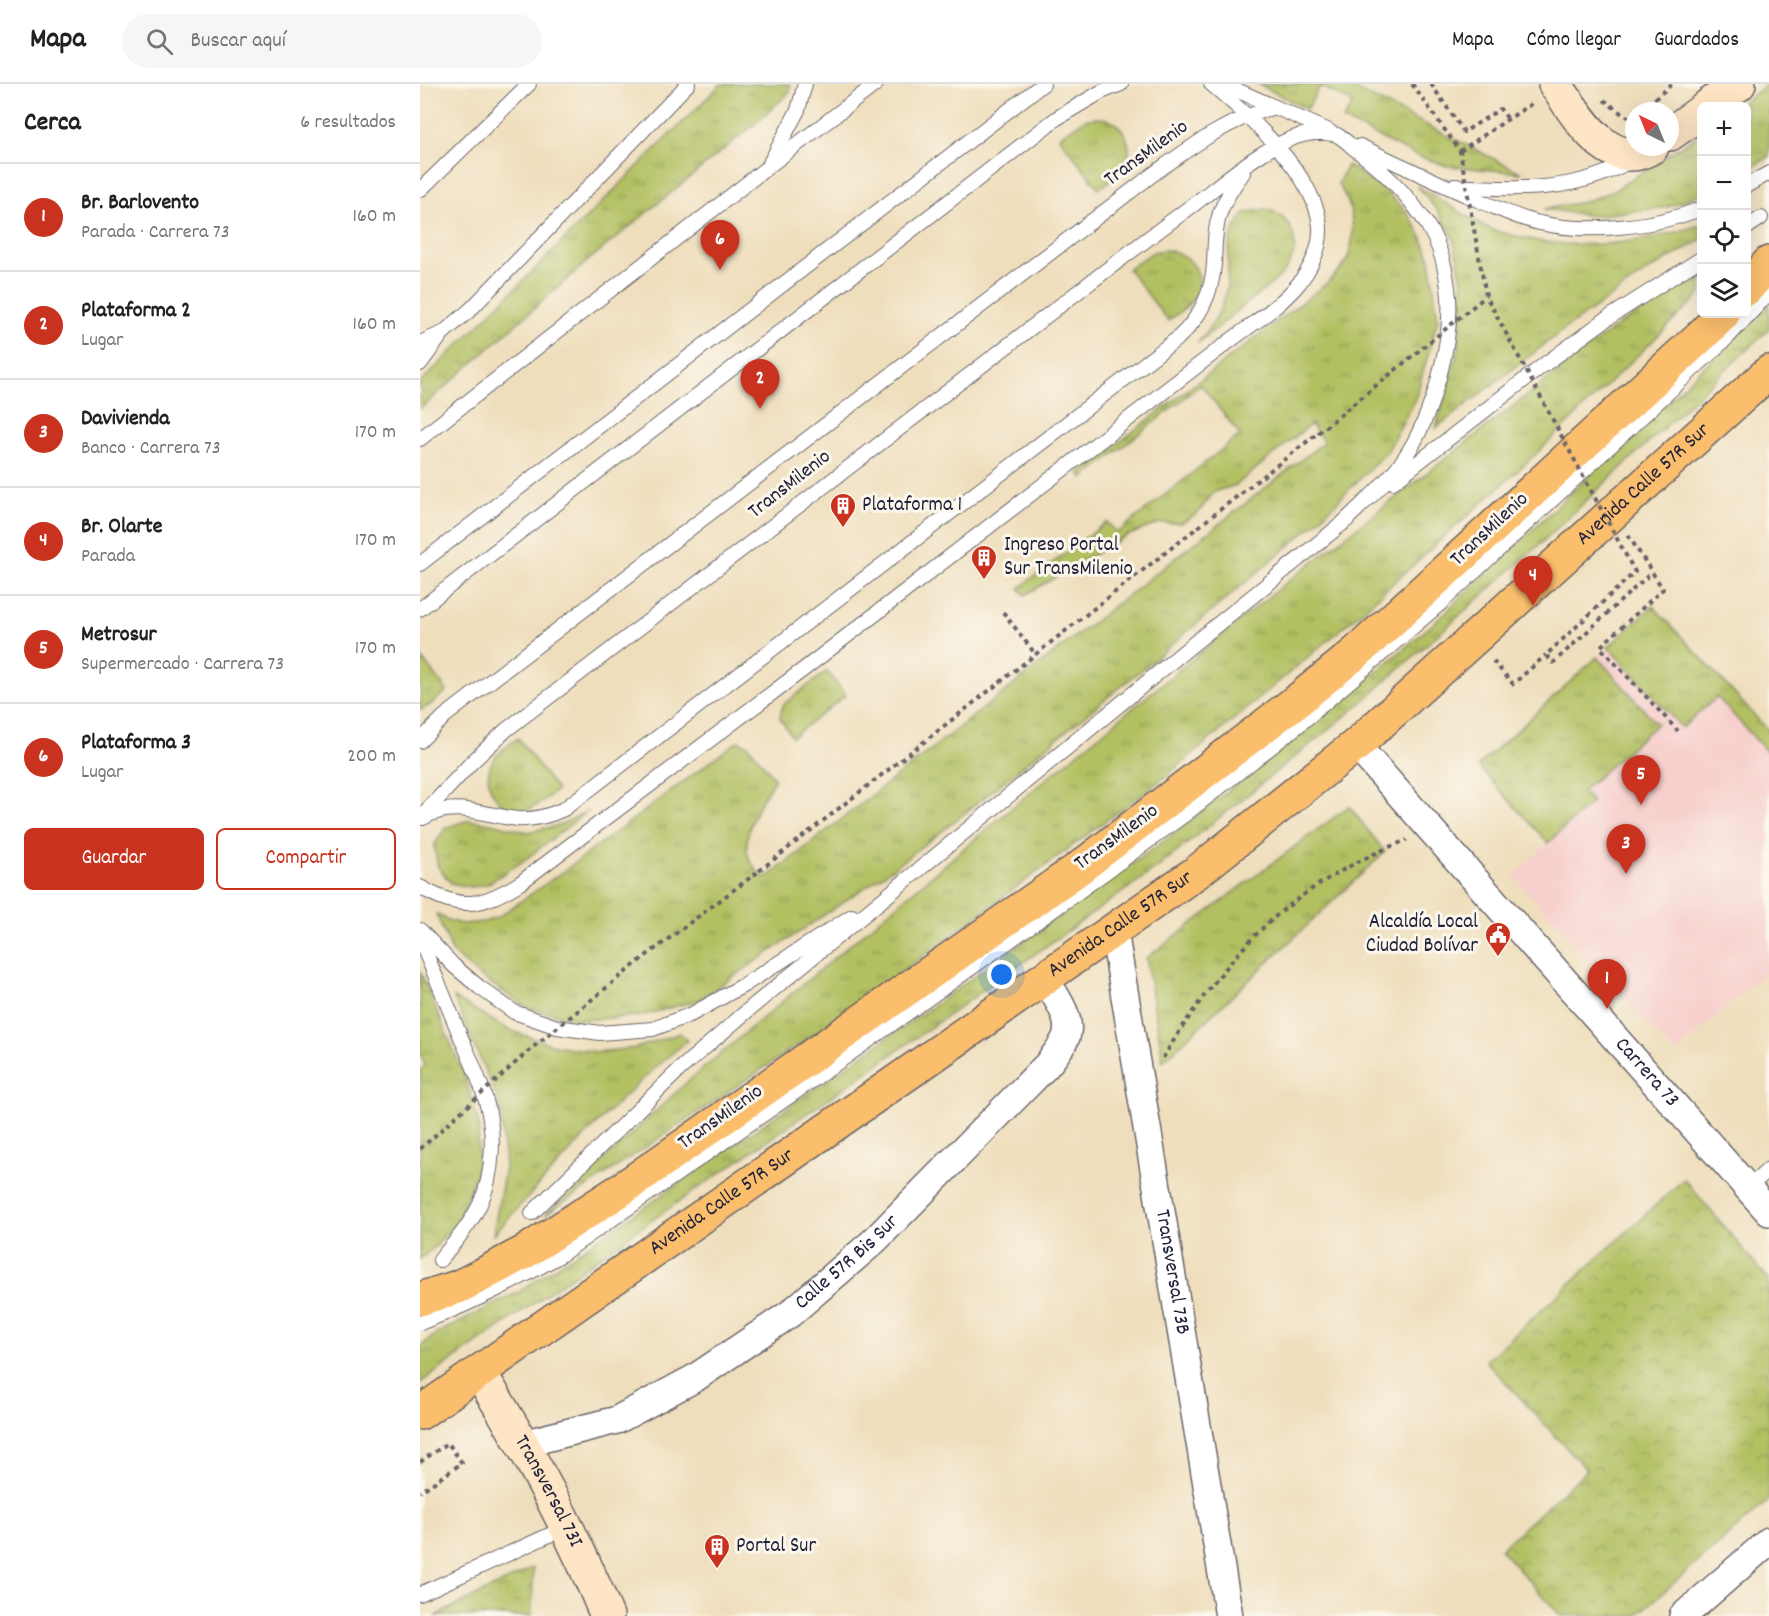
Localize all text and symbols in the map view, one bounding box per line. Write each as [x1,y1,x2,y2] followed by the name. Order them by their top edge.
[122,14,542,68] search box
[30,21,86,61] text: Mapa
[143,25,176,58] icon: search
[191,26,286,57] text: Buscar aquí
[1452,26,1494,56] text: Mapa
[1527,26,1621,56] text: Cómo llegar
[1654,26,1739,56] text: Guardados
[1625,102,1679,156] north arrow
[1697,102,1751,318] map controls
[1697,102,1751,156] button: +
[24,105,81,142] text: Cerca
[300,109,396,137] text: 6 resultados
[1099,113,1195,195] street label: TransMilenio
[1697,156,1751,210] button: −
[81,188,199,219] text: Br. Barlovento
[41,203,46,231] text: 1
[353,203,396,231] text: 160 m
[1697,210,1751,264] button: locate
[81,219,230,247] text: Parada · Carrera 73
[700,220,740,270] pin: 6
[1697,264,1751,318] button: layers
[81,296,191,327] text: Plataforma 2
[39,311,48,339] text: 2
[353,311,396,339] text: 160 m
[81,327,123,355] text: Lugar
[740,360,780,409] pin: 2
[81,404,170,435] text: Davivienda
[1570,417,1717,554] street label: Avenida Calle 57R Sur
[39,419,48,447] text: 3
[355,419,396,447] text: 170 m
[81,435,221,463] text: Banco · Carrera 73
[742,443,838,527] street label: TransMilenio
[1444,486,1536,574] street label: TransMilenio
[828,491,858,529] building icon: Plataforma 1
[862,491,962,521] place label: Plataforma 1
[81,512,162,543] text: Br. Olarte
[39,527,48,555] text: 4
[355,527,396,555] text: 170 m
[1004,531,1133,585] place label: Ingreso Portal Sur TransMilenio
[81,543,135,571] text: Parada
[969,543,999,581] building icon: Ingreso Portal Sur TransMilenio
[1514,556,1552,606] pin: 4
[81,620,157,651] text: Metrosur
[39,635,48,663] text: 5
[355,635,396,663] text: 170 m
[81,651,284,679] text: Supermercado · Carrera 73
[81,728,191,759] text: Plataforma 3
[39,743,48,771] text: 6
[347,743,396,771] text: 200 m
[1622,756,1660,805] pin: 5
[81,759,123,787] text: Lugar
[1069,797,1165,879] street label: TransMilenio
[1606,824,1646,874] pin: 3
[24,828,204,890] button: Guardar
[216,828,396,890] button: Compartir
[1042,864,1200,986] street label: Avenida Calle 57R Sur
[1366,908,1478,962] place label: Alcaldía Local Ciudad Bolívar
[1483,920,1513,958] public building icon: Alcaldía Local Ciudad Bolívar
[987,960,1016,989] your location
[1588,960,1626,1009] pin: 1
[1607,1031,1686,1115] street label: Carrera 73
[672,1078,770,1158] street label: TransMilenio
[643,1141,801,1264] street label: Avenida Calle 57R Sur
[1146,1207,1197,1337] street label: Transversal 73B
[789,1208,907,1318] street label: Calle 57R Bis Sur
[506,1430,590,1553] street label: Transversal 73I
[702,1532,732,1570] building icon: Portal Sur
[736,1532,816,1562] place label: Portal Sur

